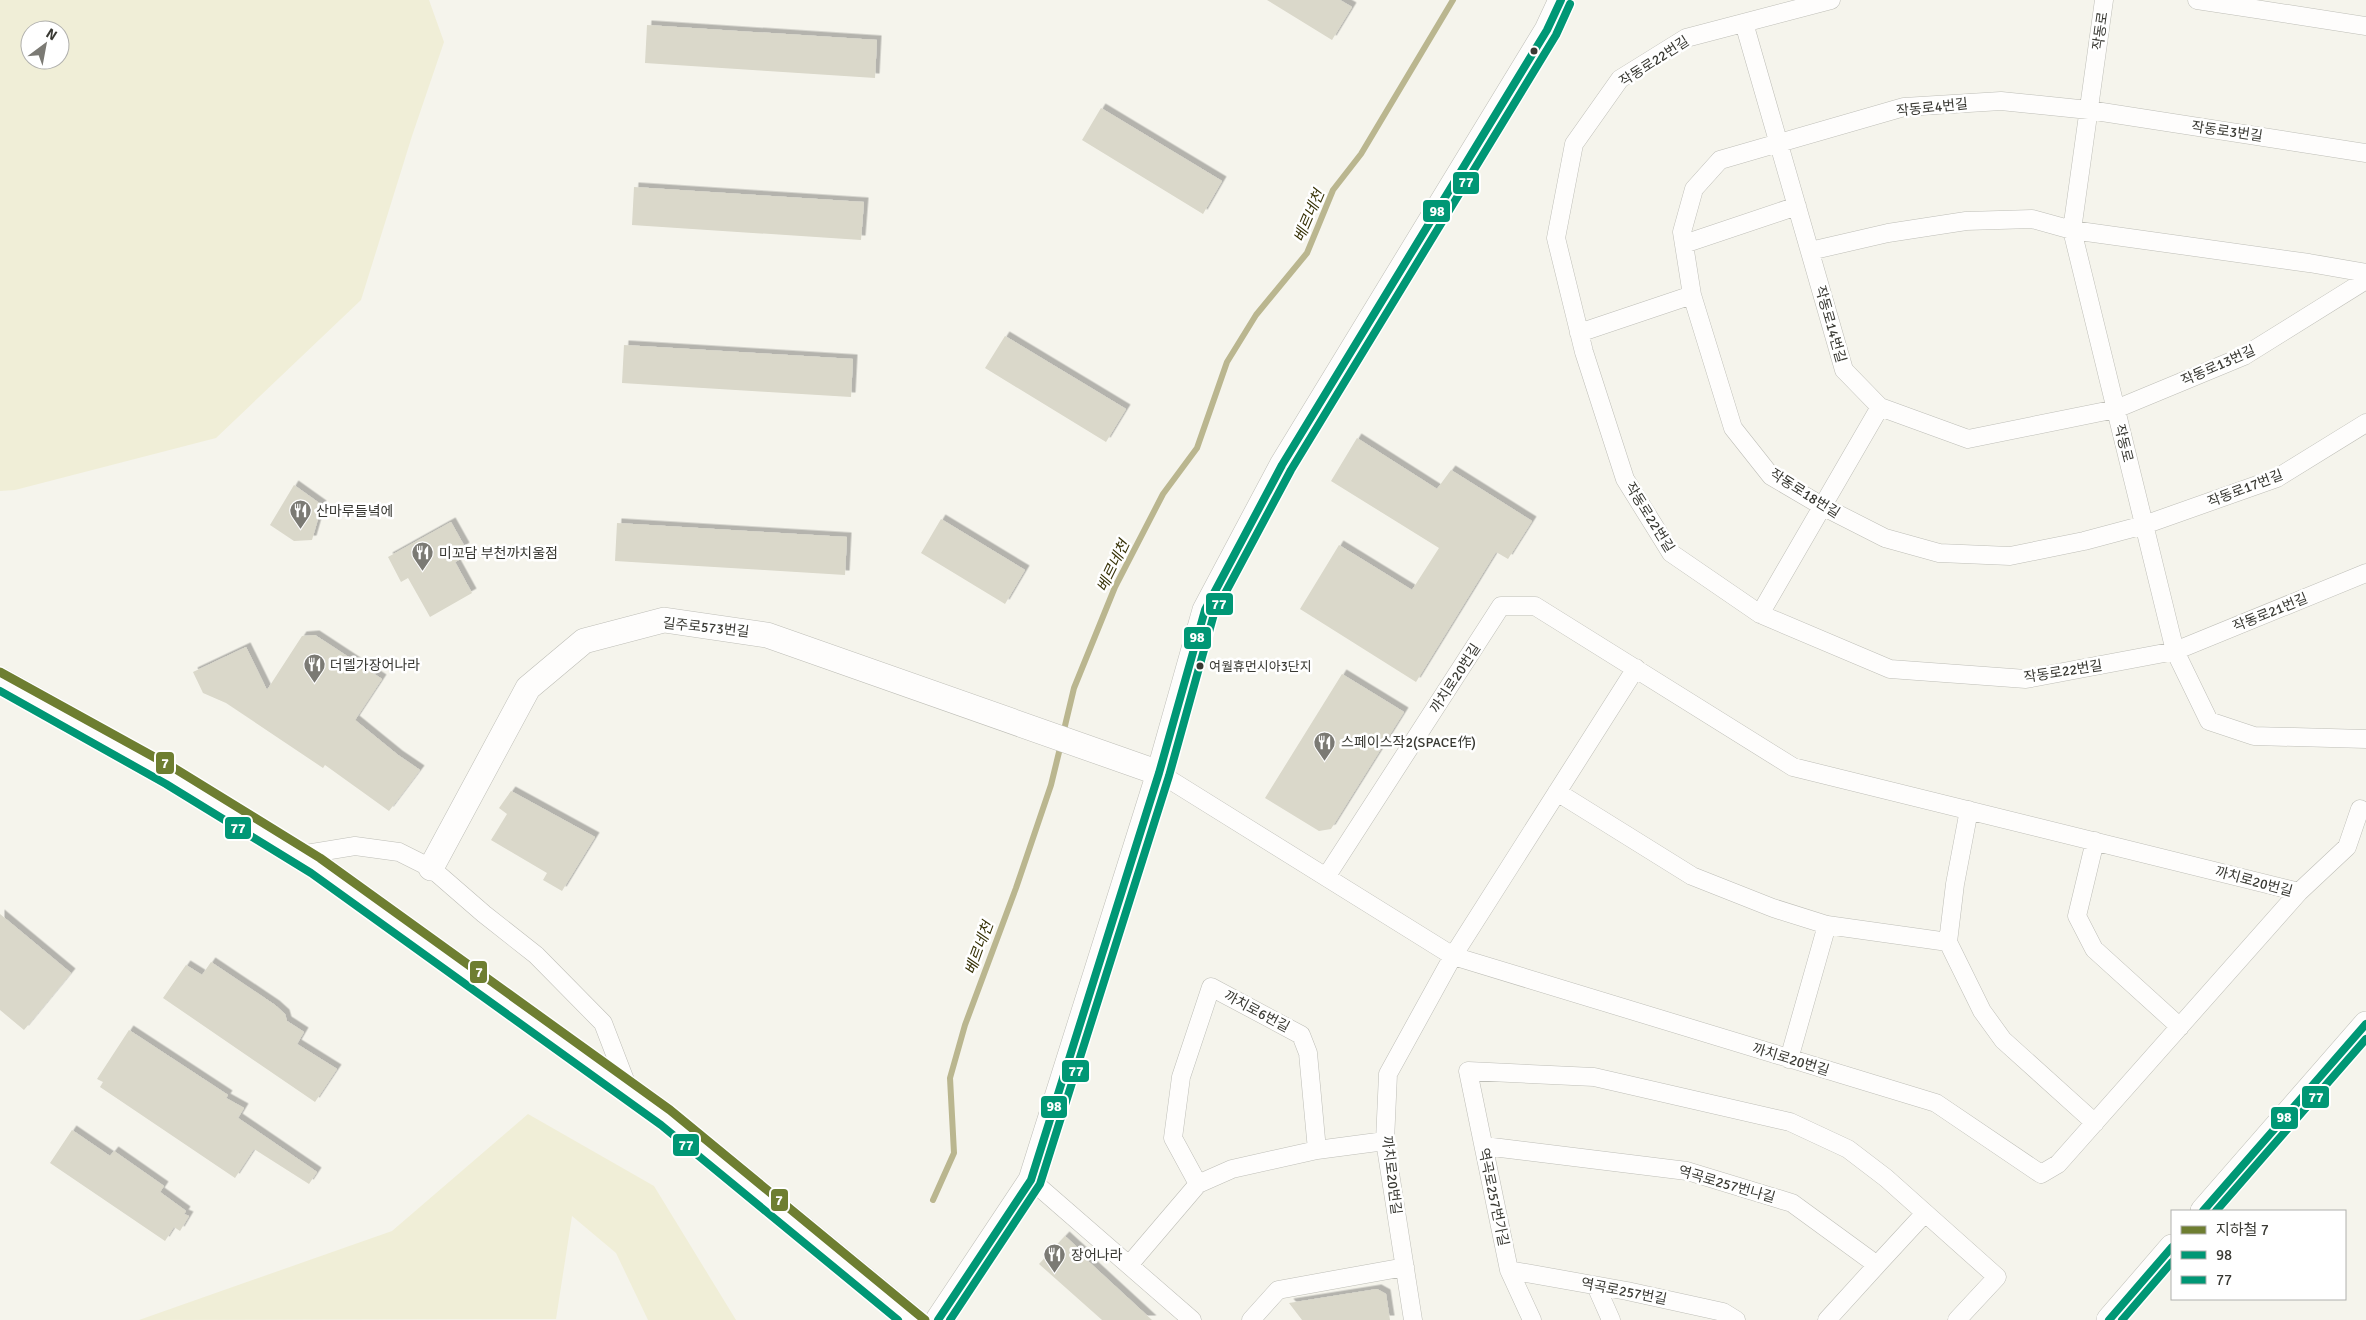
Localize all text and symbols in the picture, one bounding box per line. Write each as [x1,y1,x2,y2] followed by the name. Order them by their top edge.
[2089,11,2112,51] street label: 작동로
[20,20,70,70] north arrow
[43,25,60,44] text: N
[1616,33,1692,90] street label: 작동로22번길
[1529,46,1539,56] unlabelled marker
[1895,95,1969,120] street label: 작동로4번길
[2190,118,2264,145] street label: 작동로3번길
[1452,171,1480,195] line badge: 77
[1458,174,1474,191] text: 77
[1290,185,1329,245] water label: 베르네천
[1422,199,1451,223] line badge: 98
[1429,203,1445,220] text: 98
[1811,284,1850,365] street label: 작동로14번길
[2178,342,2258,389] street label: 작동로13번길
[2111,422,2136,464] street label: 작동로
[1767,465,1843,522] street label: 작동로18번길
[2205,466,2285,511] street label: 작동로17번길
[1621,479,1678,555] street label: 작동로22번길
[288,499,312,530] restaurant icon: 산마루들녘에
[316,503,393,520] place label: 산마루들녘에
[1093,535,1134,595] water label: 베르네천
[411,541,435,572] restaurant icon: 미꼬담 부천까치울점
[439,545,558,562] place label: 미꼬담 부천까치울점
[2230,590,2310,635] street label: 작동로21번길
[1205,592,1234,616] line badge: 77
[1211,596,1227,613] text: 77
[662,614,750,641] street label: 길주로573번길
[1183,626,1212,650] line badge: 98
[1189,629,1205,646] text: 98
[1427,640,1484,716] street label: 까치로20번길
[302,653,326,684] restaurant icon: 더델가장어나라
[330,657,420,674] place label: 더델가장어나라
[2022,657,2104,686] street label: 작동로22번길
[1209,659,1312,675] place label: 여월휴먼시아3단지
[1195,661,1205,671] marker: 여월휴먼시아3단지
[1313,730,1337,761] restaurant icon: 스페이스작2(SPACE作)
[1341,734,1476,751] place label: 스페이스작2(SPACE作)
[155,751,175,775] line badge: 7
[161,755,169,772] text: 7
[224,816,252,840] line badge: 77
[230,820,246,837] text: 77
[2213,863,2294,900] street label: 까치로20번길
[961,917,998,977] water label: 베르네천
[469,960,488,984] line badge: 7
[475,964,483,981] text: 7
[1221,987,1293,1036] street label: 까치로6번길
[1750,1040,1831,1079] street label: 까치로20번길
[1061,1059,1090,1083] line badge: 77
[1068,1063,1084,1080] text: 77
[2301,1085,2330,1109] line badge: 77
[2308,1089,2324,1106] text: 77
[1040,1095,1068,1119] line badge: 98
[1046,1098,1062,1115] text: 98
[2270,1106,2299,1130] line badge: 98
[2276,1109,2292,1126] text: 98
[672,1133,700,1157] line badge: 77
[1378,1135,1405,1216] street label: 까치로20번길
[678,1137,694,1154] text: 77
[1475,1146,1512,1248] street label: 역곡로257번가길
[1676,1163,1777,1206] street label: 역곡로257번나길
[770,1188,789,1212] line badge: 7
[775,1192,783,1209] text: 7
[2171,1210,2346,1300] legend
[2216,1221,2269,1239] text: 지하철 7
[1043,1243,1067,1274] restaurant icon: 장어나라
[2216,1246,2232,1264] text: 98
[1071,1247,1123,1264] place label: 장어나라
[2216,1271,2232,1289] text: 77
[1580,1275,1668,1308] street label: 역곡로257번길

